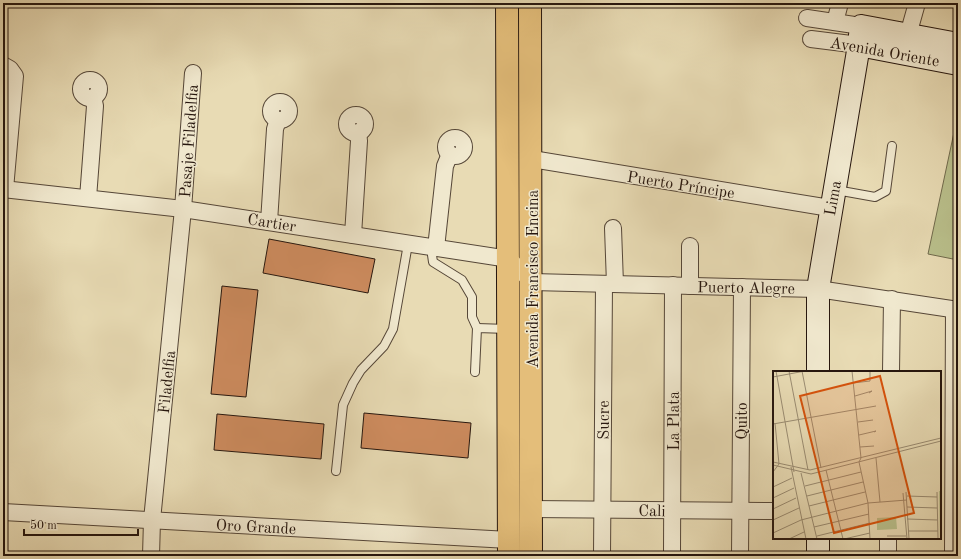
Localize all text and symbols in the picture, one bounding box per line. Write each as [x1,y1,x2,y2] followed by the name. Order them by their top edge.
[829,35,941,70] street label: Avenida Oriente
[178,84,202,198] street label: Pasaje Filadelfia
[626,170,736,202] street label: Puerto Príncipe
[823,179,845,217] street label: Lima
[526,189,542,369] street label: Avenida Francisco Encina
[246,212,298,236] street label: Cartier
[697,280,795,298] street label: Puerto Alegre
[157,350,179,415] street label: Filadelfia
[773,371,941,539] inset map
[667,391,683,451] street label: La Plata
[597,400,613,440] street label: Sucre
[735,402,751,440] street label: Quito
[638,504,666,520] street label: Cali
[24,511,138,537] scale bar
[215,518,297,538] street label: Oro Grande
[30,519,57,532] text: 50 m

